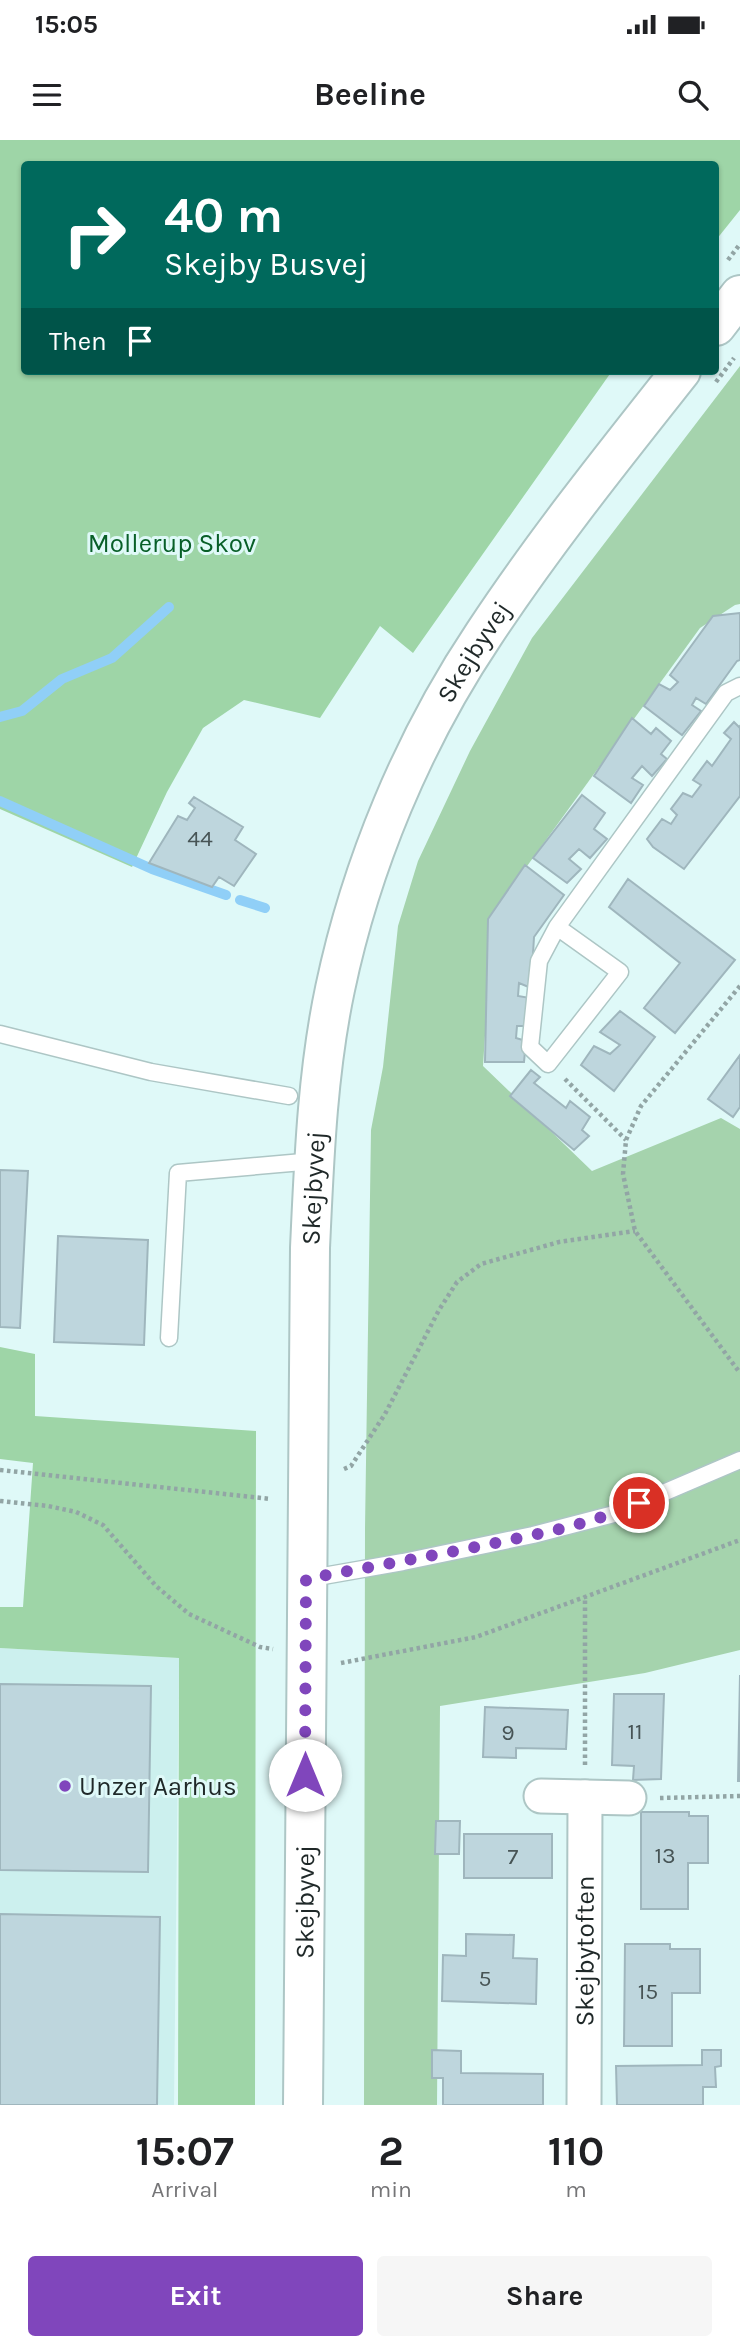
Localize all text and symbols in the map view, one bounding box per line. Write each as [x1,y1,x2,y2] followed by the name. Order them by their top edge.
[35,9,98,40] text: 15:05
[28,76,66,114] icon: menu
[314,76,426,113] text: Beeline
[674,76,712,114] icon: search
[164,187,283,244] text: 40 m
[49,189,140,280] icon: right
[164,246,368,283] text: Skejby Busvej
[121,322,159,360] icon: arrive
[49,326,107,357] text: Then
[88,528,256,559] park label: Mollerup Skov
[430,596,517,708] street label: Skejbyvej
[187,825,213,852] house number: 44
[295,1130,332,1246] street label: Skejbyvej
[609,1473,669,1533] pin
[620,1484,658,1522] icon: arrive
[627,1718,643,1745] house number: 11
[501,1719,515,1746] house number: 9
[268,1738,342,1812] position arrow
[79,1771,237,1802] place label: Unzer Aarhus
[57,1778,73,1794] marker: Unzer Aarhus
[654,1842,676,1869] house number: 13
[508,1843,519,1870] house number: 7
[289,1845,321,1959] street label: Skejbyvej
[569,1875,601,2027] street label: Skejbytoften
[479,1965,491,1992] house number: 5
[638,1978,658,2005] house number: 15
[136,2126,234,2176] text: 15:07
[378,2126,404,2176] text: 2
[548,2126,604,2176] text: 110
[151,2176,219,2203] text: Arrival
[370,2176,412,2203] text: min
[565,2176,587,2203] text: m
[28,2256,363,2336] button: Exit
[377,2256,712,2336] button: Share

